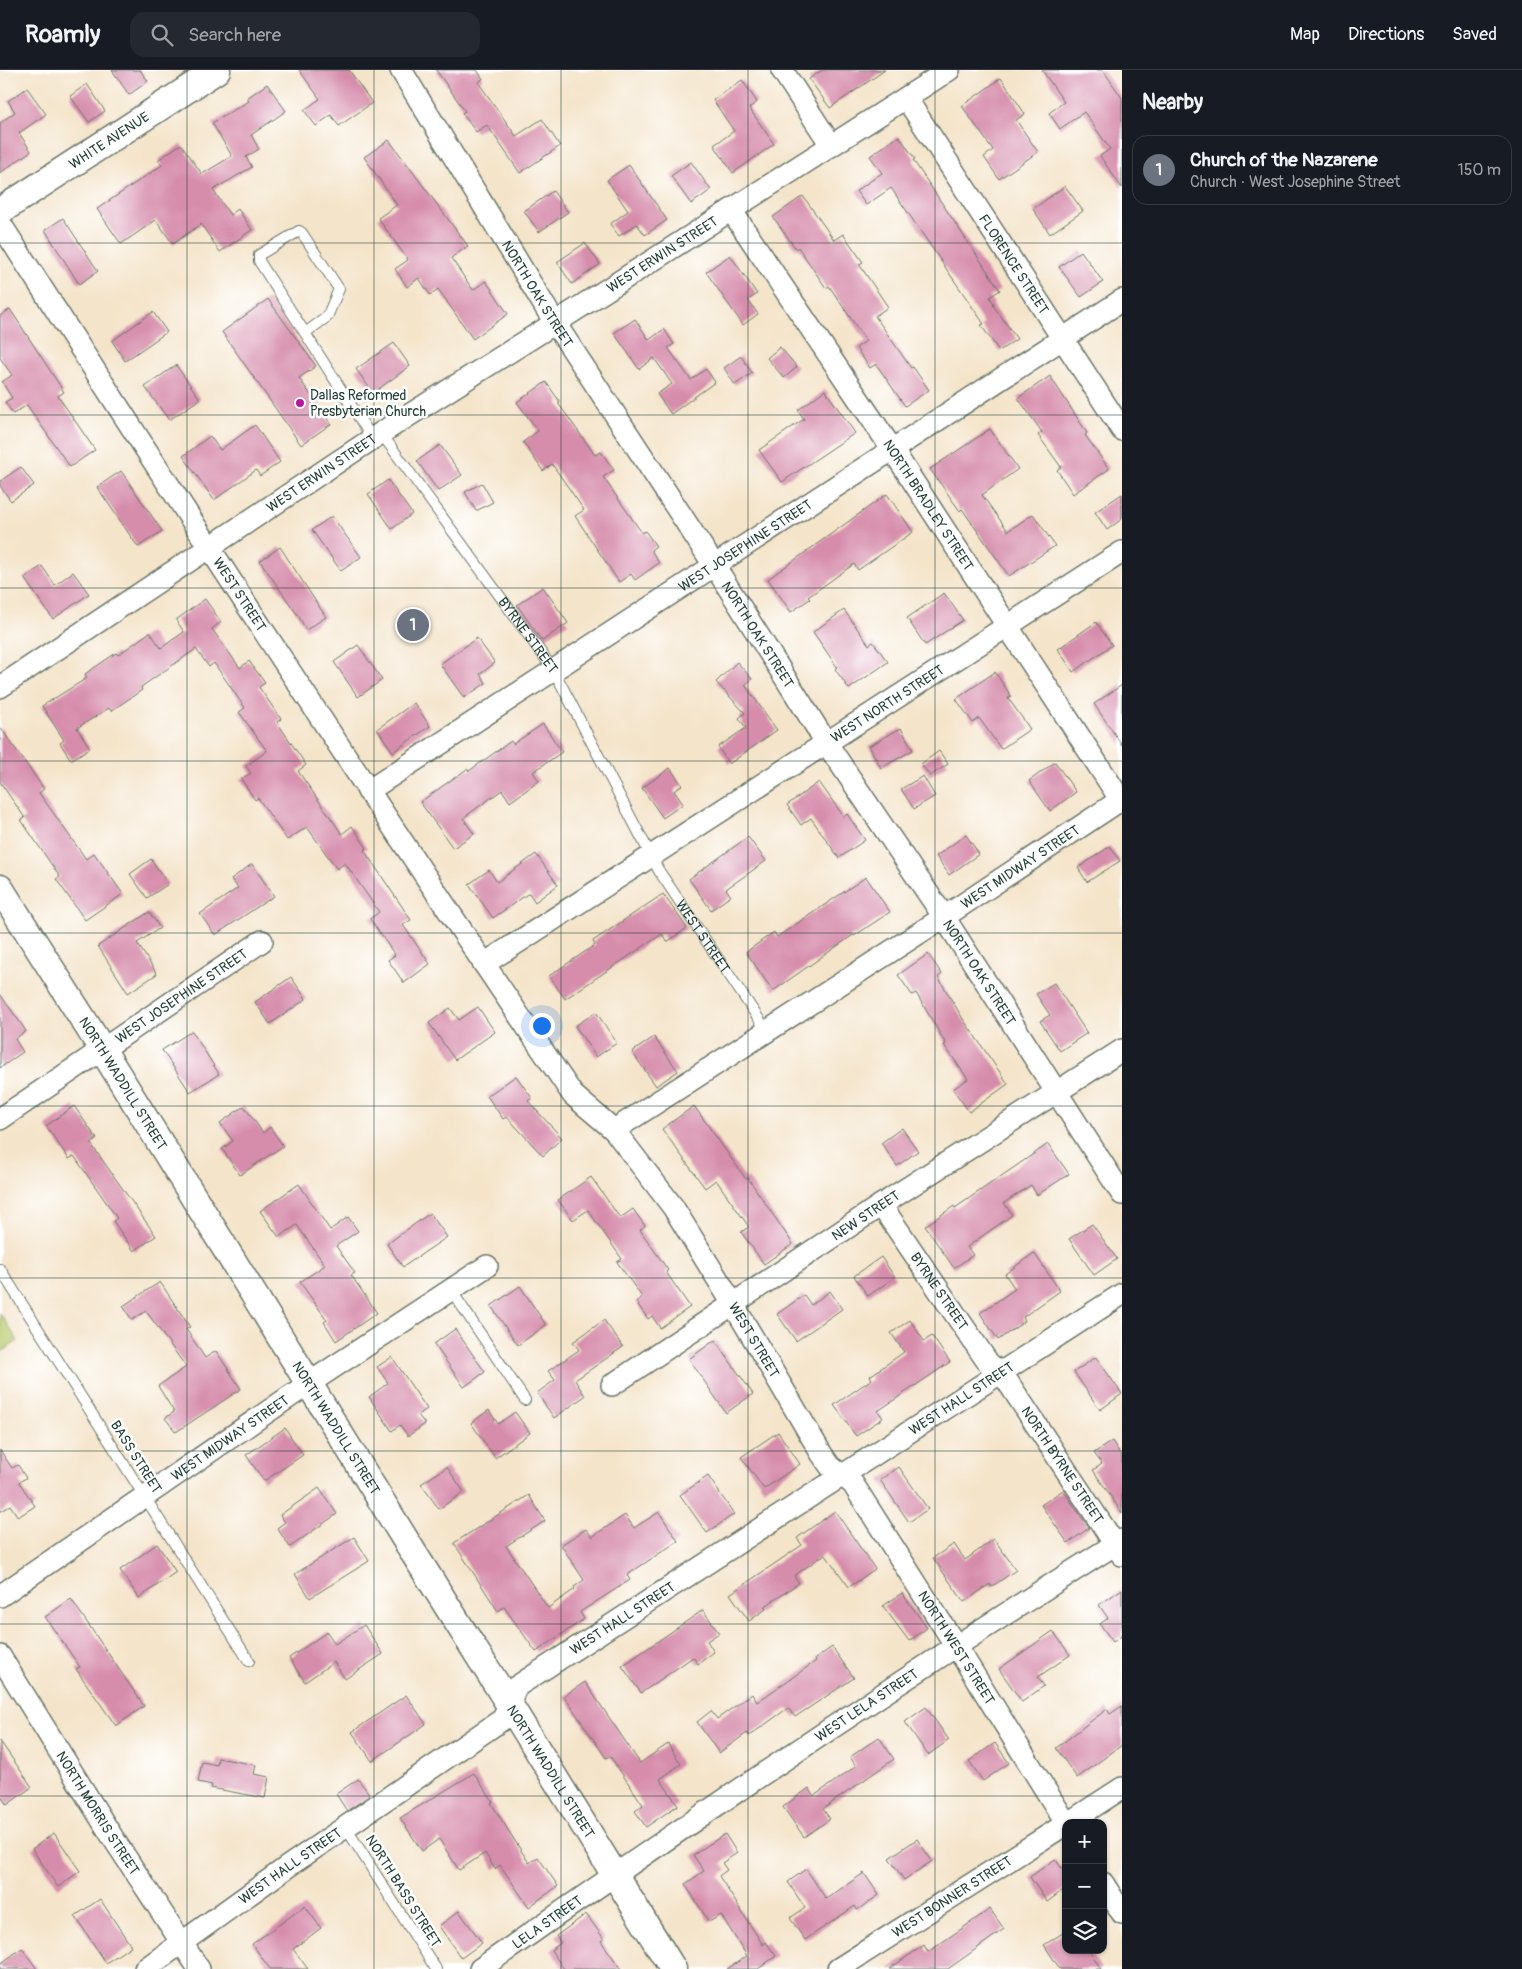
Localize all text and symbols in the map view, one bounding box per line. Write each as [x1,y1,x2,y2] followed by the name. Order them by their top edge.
[130,12,480,57] search box
[25,20,100,49] text: Roamly
[148,21,176,49] icon: search
[188,23,281,47] text: Search here
[1290,23,1320,46] text: Map
[1348,23,1424,46] text: Directions
[1452,23,1497,46] text: Saved
[1142,89,1203,116] text: Nearby
[66,108,152,172] street label: WHITE AVENUE
[1190,148,1378,172] text: Church of the Nazarene
[1156,160,1162,180] text: 1
[1457,160,1501,180] text: 150 m
[1190,172,1401,192] text: Church · West Josephine Street
[975,211,1053,317] street label: FLORENCE STREET
[603,212,721,296] street label: WEST ERWIN STREET
[498,237,577,350] street label: NORTH OAK STREET
[310,387,426,420] place label: Dallas Reformed Presbyterian Church
[294,397,306,409] marker: Dallas Reformed Presbyterian Church
[263,430,380,516] street label: WEST ERWIN STREET
[880,436,977,574] street label: NORTH BRADLEY STREET
[675,496,815,595] street label: WEST JOSEPHINE STREET
[210,554,270,635] street label: WEST STREET
[718,578,798,691] street label: NORTH OAK STREET
[495,594,562,677] street label: BYRNE STREET
[397,606,429,644] pin: 1
[828,661,947,746] street label: WEST NORTH STREET
[957,821,1083,912] street label: WEST MIDWAY STREET
[672,897,734,976] street label: WEST STREET
[939,916,1020,1028] street label: NORTH OAK STREET
[112,945,251,1047] street label: WEST JOSEPHINE STREET
[529,1013,555,1039] your location
[75,1014,171,1153] street label: NORTH WADDILL STREET
[828,1187,903,1244] street label: NEW STREET
[907,1249,972,1333] street label: BYRNE STREET
[725,1299,783,1381] street label: WEST STREET
[289,1358,384,1498] street label: NORTH WADDILL STREET
[906,1358,1017,1438] street label: WEST HALL STREET
[168,1391,292,1484] street label: WEST MIDWAY STREET
[1018,1403,1107,1527] street label: NORTH BYRNE STREET
[107,1417,165,1497] street label: BASS STREET
[567,1578,678,1658] street label: WEST HALL STREET
[915,1588,999,1708] street label: NORTH WEST STREET
[812,1665,921,1745] street label: WEST LELA STREET
[503,1702,598,1841] street label: NORTH WADDILL STREET
[53,1748,143,1878] street label: NORTH MORRIS STREET
[1062,1819,1107,1954] map controls
[1062,1819,1107,1864] button: +
[235,1824,345,1908] street label: WEST HALL STREET
[362,1832,444,1950] street label: NORTH BASS STREET
[889,1852,1015,1941] street label: WEST BONNER STREET
[1062,1864,1107,1909] button: −
[509,1892,586,1952] street label: LELA STREET
[1062,1909,1107,1954] button: layers

